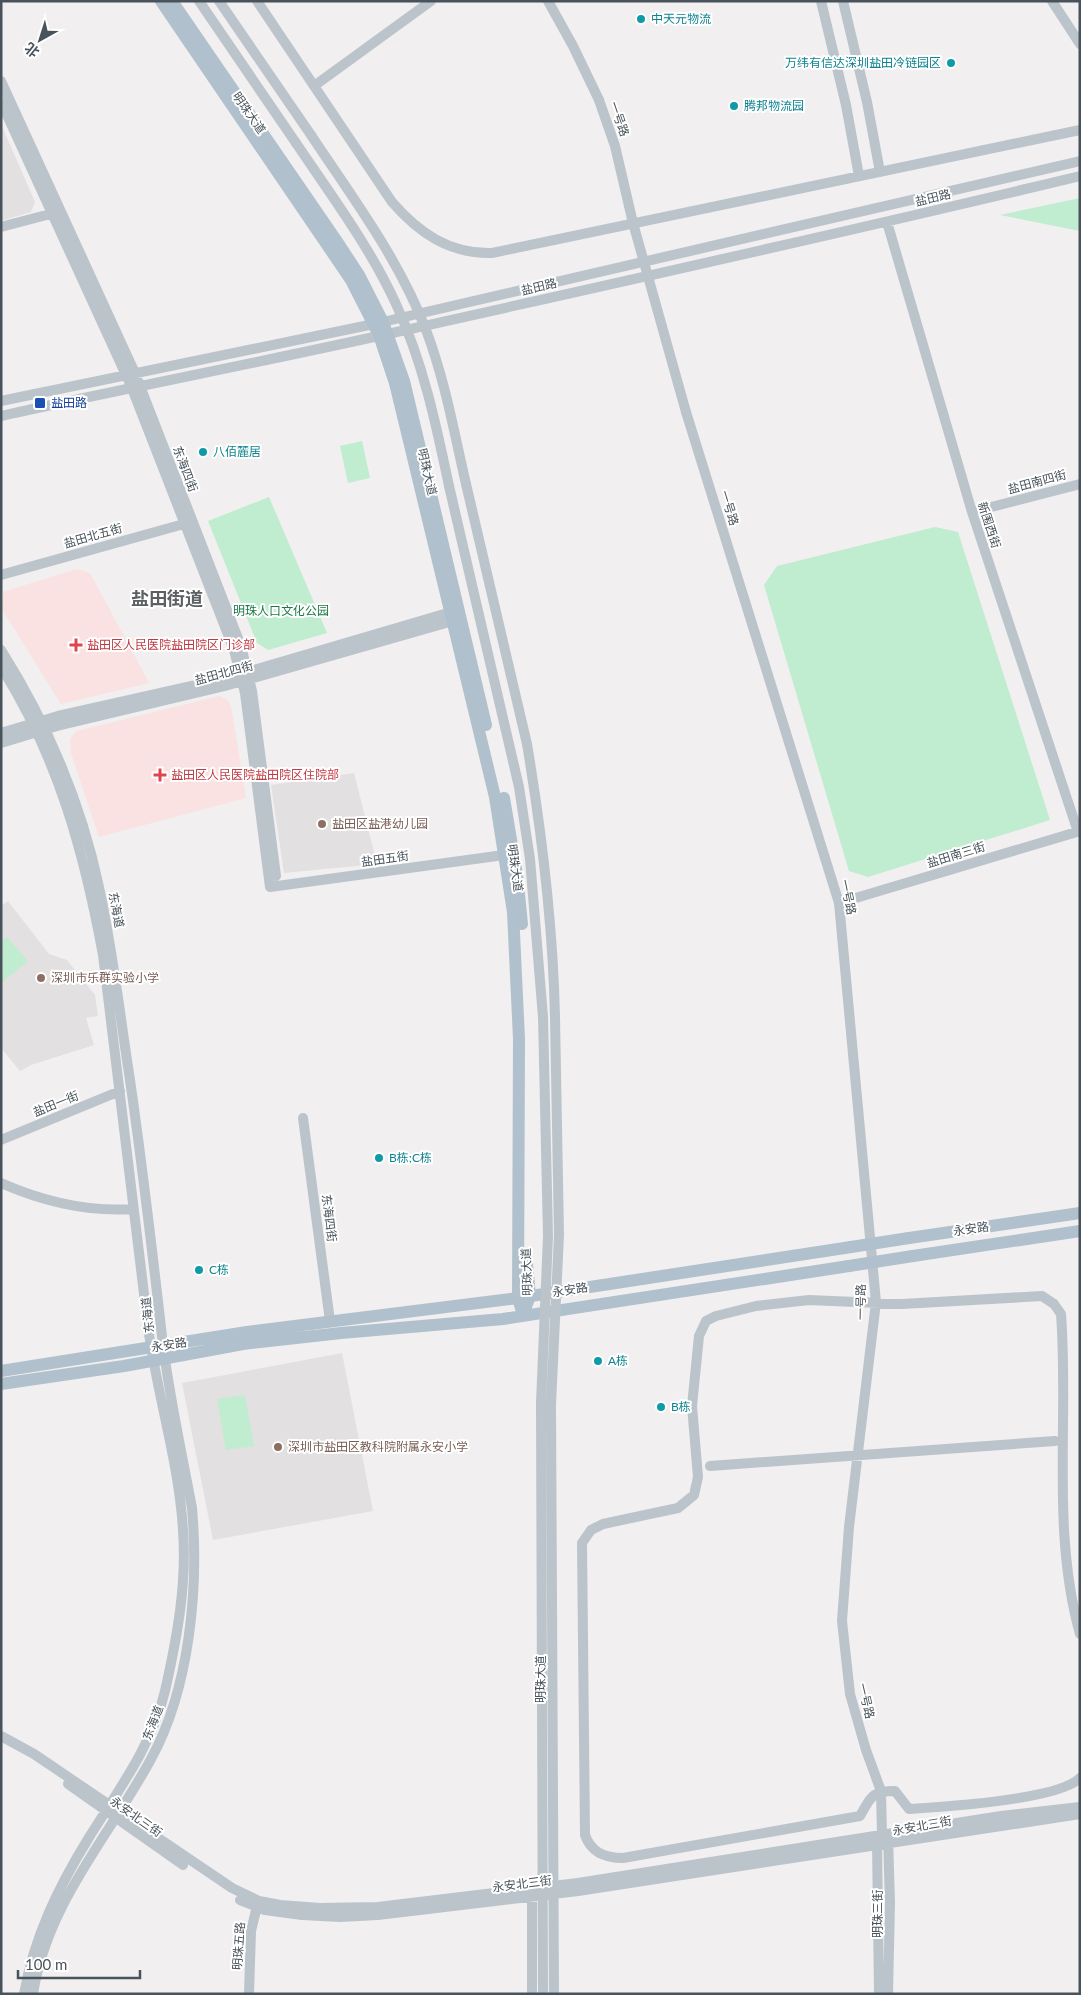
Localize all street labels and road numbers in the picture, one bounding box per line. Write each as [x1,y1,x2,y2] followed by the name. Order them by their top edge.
[229,89,269,137] street label: 明珠大道
[607,99,632,138] street label: 一号路
[914,186,952,209] street label: 盐田路
[520,275,558,298] street label: 盐田路
[170,444,201,494] street label: 东海四街
[415,447,440,497] street label: 明珠大道
[1006,467,1068,497] street label: 盐田南四街
[717,488,742,527] street label: 一号路
[975,500,1004,550] street label: 新围西街
[62,520,124,551] street label: 盐田北五街
[193,658,255,688] street label: 盐田北四街
[925,839,987,870] street label: 盐田南三街
[505,843,526,893] street label: 明珠大道
[360,848,410,869] street label: 盐田五街
[837,878,860,916] street label: 一号路
[106,891,127,929] street label: 东海道
[31,1088,81,1119] street label: 盐田一街
[319,1193,340,1243] street label: 东海四街
[952,1219,990,1238] street label: 永安路
[518,1248,535,1296] street label: 明珠大道
[551,1279,589,1300] street label: 永安路
[853,1284,868,1320] street label: 一号路
[138,1296,157,1334] street label: 东海道
[150,1334,188,1355] street label: 永安路
[533,1655,548,1703] street label: 明珠大道
[855,1682,878,1720] street label: 一号路
[139,1703,166,1742] street label: 东海道
[107,1793,165,1840] street label: 永安北三街
[891,1813,953,1838] street label: 永安北三街
[491,1872,553,1895] street label: 永安北三街
[870,1890,885,1938] street label: 明珠三街
[229,1921,248,1970] street label: 明珠五路

